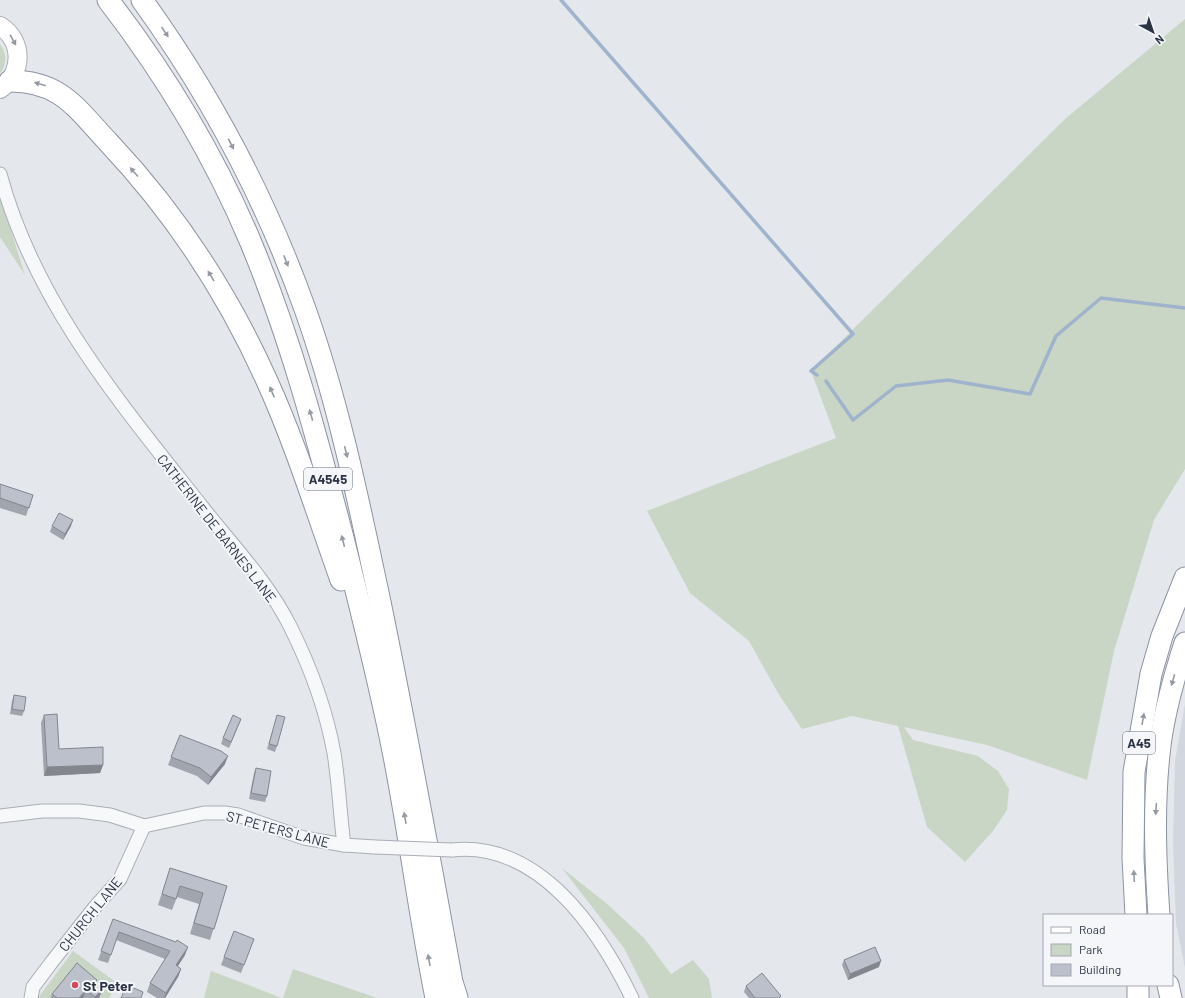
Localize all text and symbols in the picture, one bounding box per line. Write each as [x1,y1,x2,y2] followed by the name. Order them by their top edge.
[1133,12,1173,52] north arrow
[161,26,169,37] one-way arrow
[1153,33,1167,47] text: N
[10,34,16,46] one-way arrow
[34,81,46,87] one-way arrow
[228,138,234,149] one-way arrow
[130,166,139,177] one-way arrow
[284,255,290,267] one-way arrow
[208,270,215,282] one-way arrow
[268,385,274,397] one-way arrow
[308,408,314,420] one-way arrow
[343,446,349,458] one-way arrow
[154,451,280,605] street label: CATHERINE DE BARNES LANE
[304,468,352,490] road number: A4545
[340,534,346,547] one-way arrow
[1170,675,1176,687] one-way arrow
[1140,713,1146,725] one-way arrow
[1123,732,1155,754] road number: A45
[1152,803,1159,815] one-way arrow
[225,807,331,851] street label: ST PETERS LANE
[401,812,407,824] one-way arrow
[1131,869,1137,882] one-way arrow
[55,873,125,955] street label: CHURCH LANE
[1043,914,1173,986] legend
[1079,922,1106,936] text: Road
[1079,942,1103,956] text: Park
[426,954,432,966] one-way arrow
[1079,962,1121,976] text: Building
[83,977,134,994] place label: St Peter
[70,980,80,990] marker: St Peter

